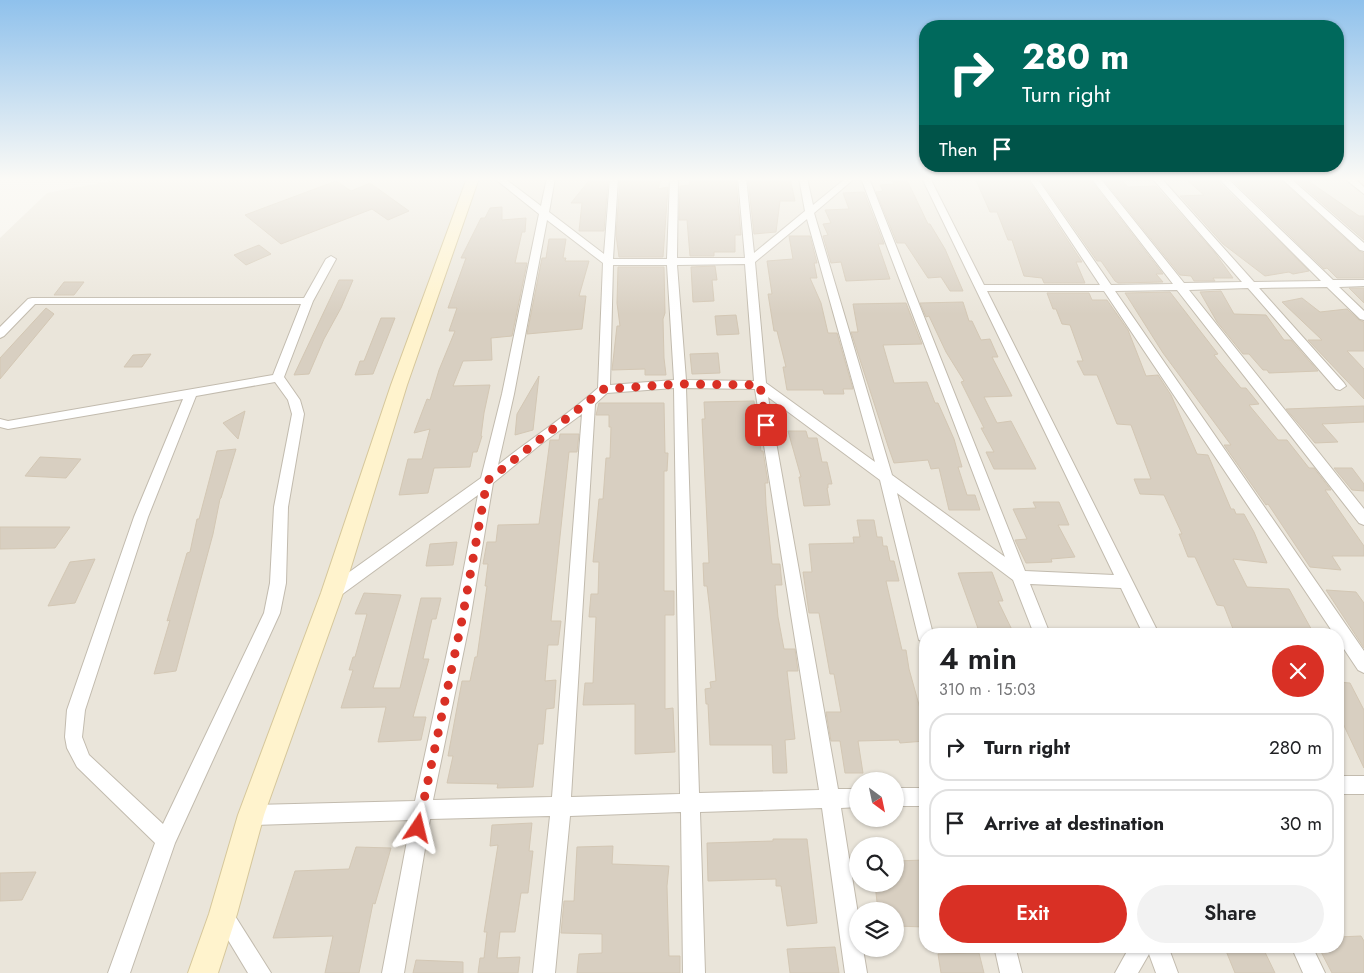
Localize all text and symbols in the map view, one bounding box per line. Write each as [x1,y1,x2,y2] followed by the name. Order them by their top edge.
[1022,32,1129,82] text: 280 m
[939,40,1004,105] icon: right
[1022,78,1110,110] text: Turn right
[988,135,1016,163] icon: arrive
[939,136,978,163] text: Then
[745,404,787,446] pin
[752,411,780,439] icon: arrive
[939,637,1017,680] text: 4 min
[1272,645,1324,697] button: close
[939,678,1036,701] text: 310 m · 15:03
[941,733,969,761] icon: right
[984,734,1070,761] text: Turn right
[1269,734,1322,761] text: 280 m
[849,772,904,828] north arrow
[849,772,904,957] map controls
[391,801,443,853] position arrow
[941,809,969,837] icon: arrive
[984,810,1164,837] text: Arrive at destination
[1280,810,1322,837] text: 30 m
[849,837,904,892] button: search
[939,885,1127,943] button: Exit
[1137,885,1324,943] button: Share
[849,902,904,957] button: layers

